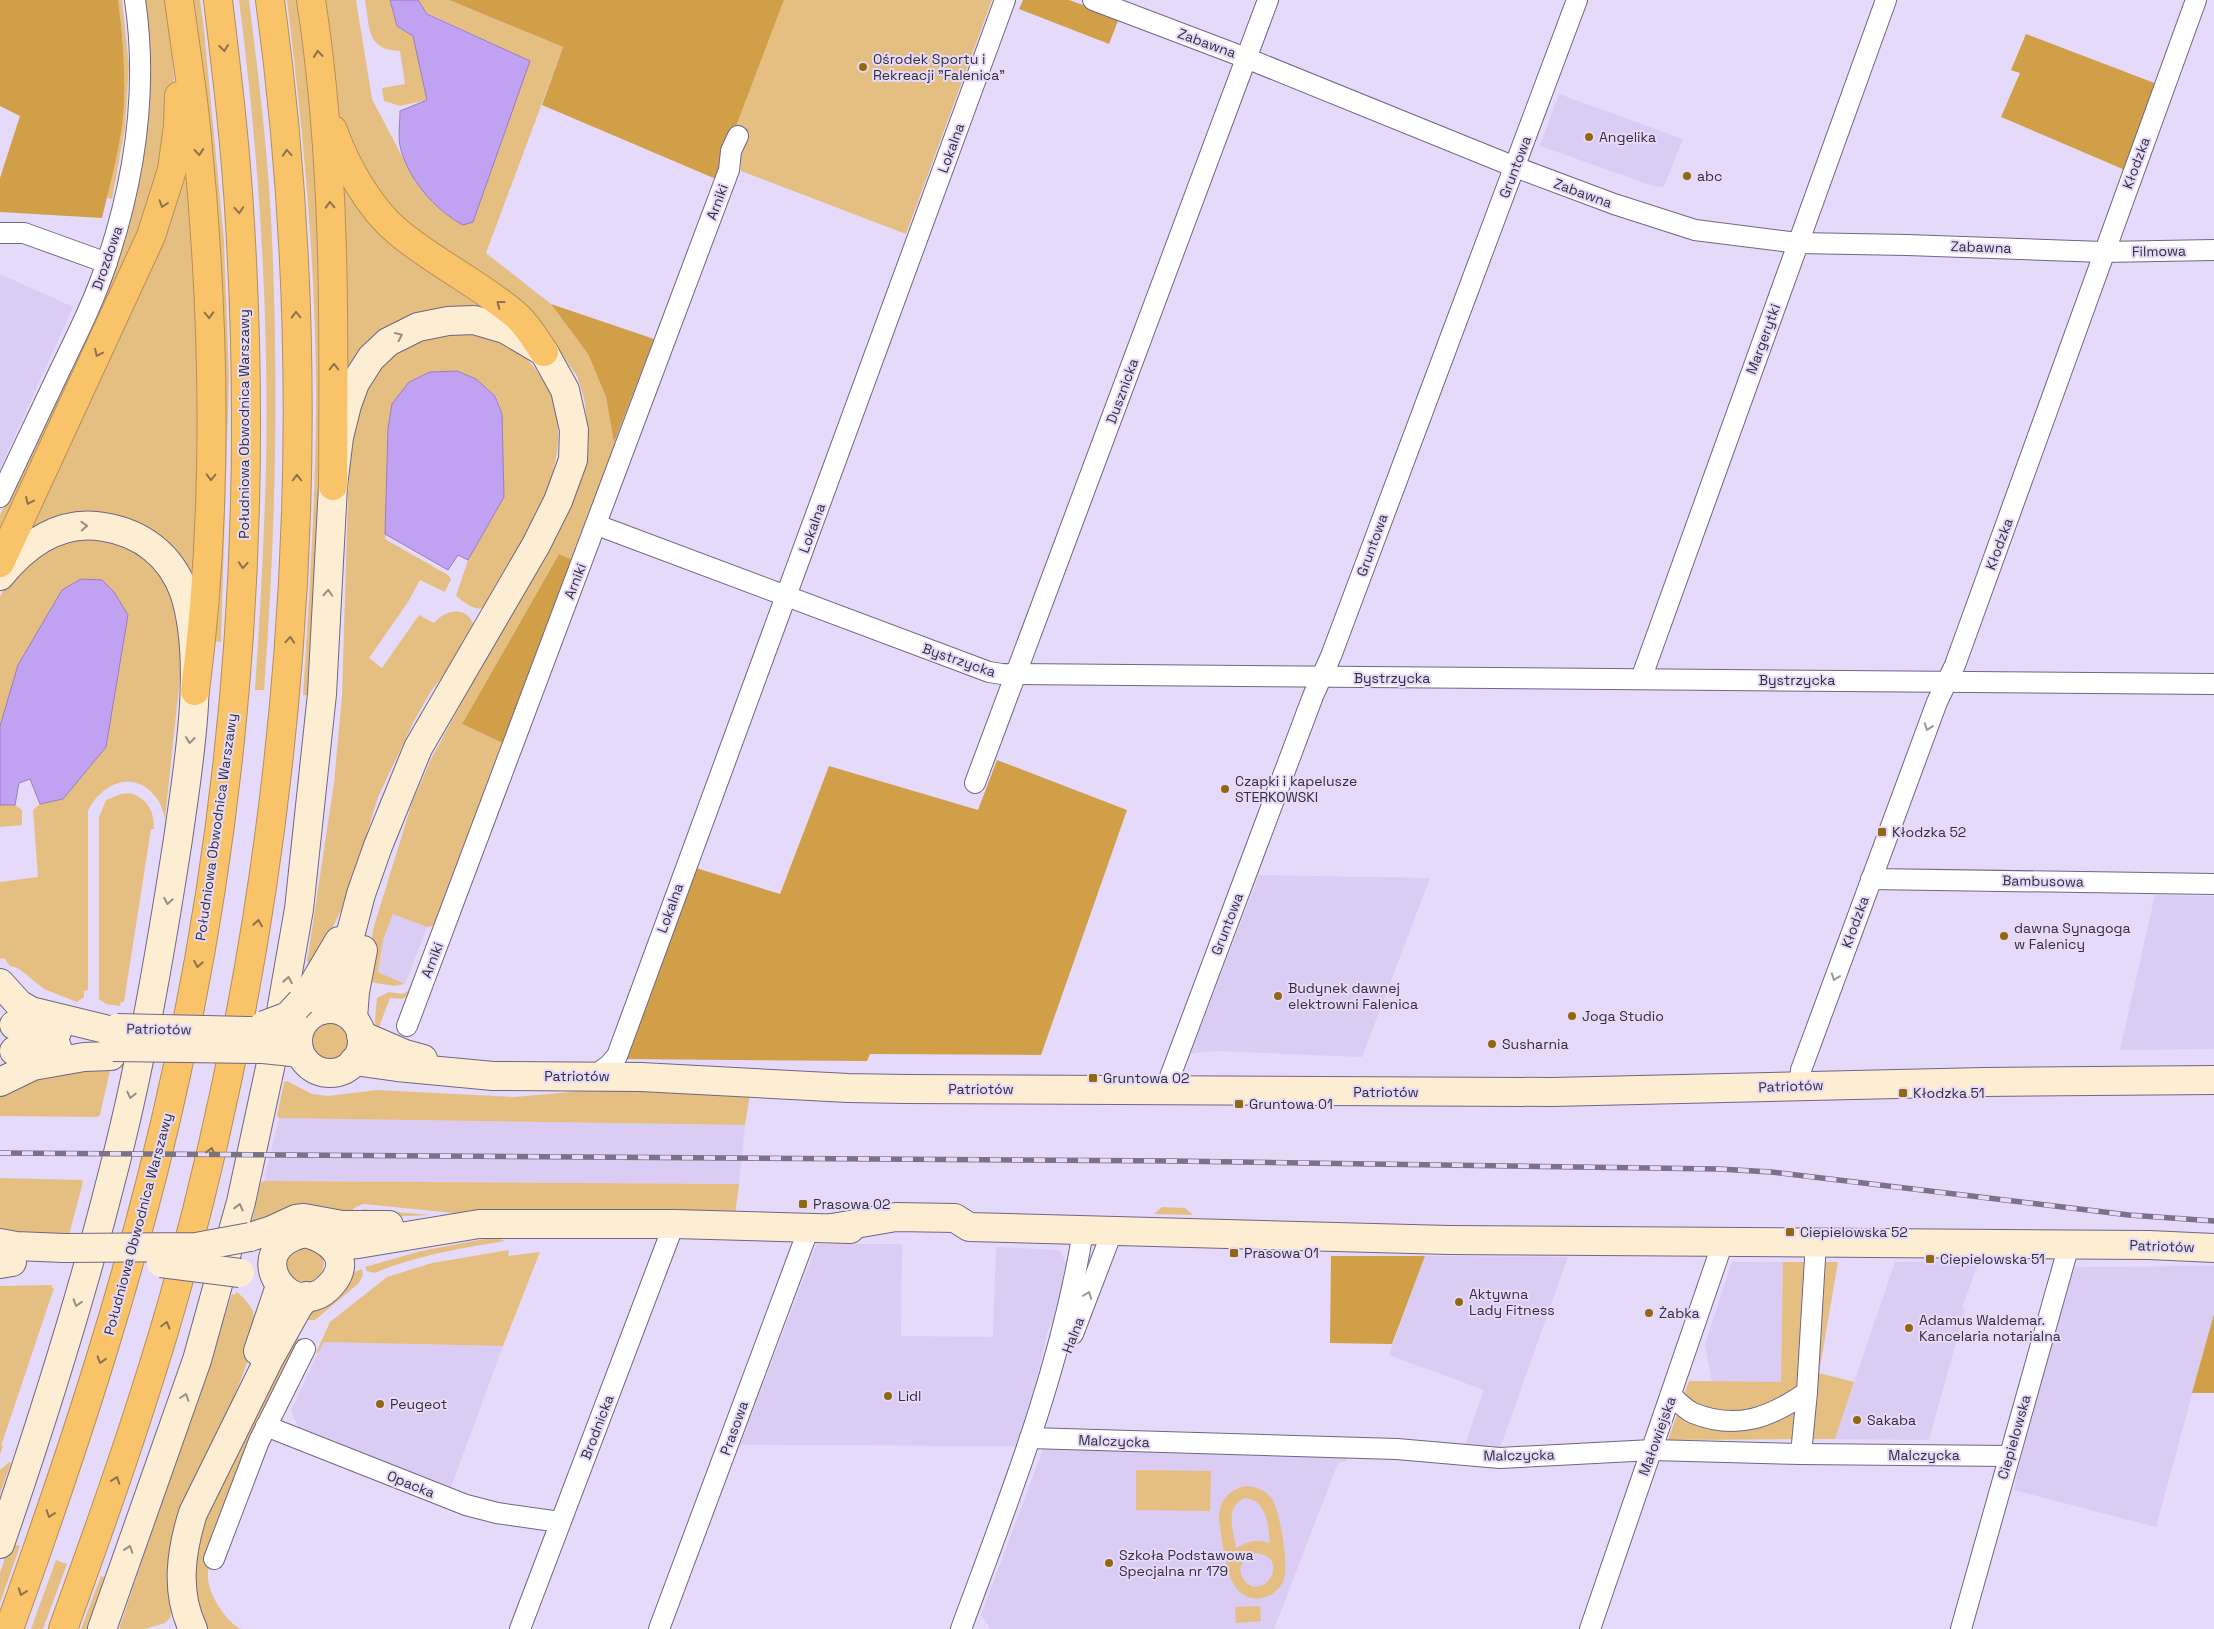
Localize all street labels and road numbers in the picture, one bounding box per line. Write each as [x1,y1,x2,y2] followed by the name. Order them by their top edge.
[1175,24,1239,62] street label: Zabawna
[934,121,968,175] street label: Lokalna
[1495,133,1535,201] street label: Gruntowa
[2118,135,2154,191] street label: Kłodzka
[1551,174,1615,212] street label: Zabawna
[702,182,732,222] street label: Arniki
[88,224,126,292] street label: Drozdowa
[1950,237,2012,257] street label: Zabawna
[2132,242,2186,260] street label: Filmowa
[1742,301,1784,377] street label: Margerytki
[235,309,253,539] street label: Południowa Obwodnica Warszawy
[1102,356,1142,426] street label: Dusznicka
[795,501,829,555] street label: Lokalna
[1352,511,1392,579] street label: Gruntowa
[1981,516,2017,572] street label: Kłodzka
[560,560,590,602] street label: Arniki
[920,639,998,681] street label: Bystrzycka
[1354,669,1430,687] street label: Bystrzycka
[1759,671,1835,689] street label: Bystrzycka
[191,712,241,942] street label: Południowa Obwodnica Warszawy
[2002,871,2084,891] street label: Bambusowa
[653,881,687,935] street label: Lokalna
[1207,890,1247,958] street label: Gruntowa
[1837,894,1873,950] street label: Kłodzka
[417,939,447,981] street label: Arniki
[126,1019,192,1039] street label: Patriotów
[544,1067,610,1085] street label: Patriotów
[1758,1076,1824,1096] street label: Patriotów
[948,1080,1014,1098] street label: Patriotów
[1353,1083,1419,1101] street label: Patriotów
[100,1111,176,1337] street label: Południowa Obwodnica Warszawy
[2129,1236,2195,1256] street label: Patriotów
[1058,1314,1088,1356] street label: Halna
[576,1392,618,1462] street label: Brodnicka
[1993,1393,2035,1481] street label: Ciepielowska
[1634,1394,1680,1478] street label: Małowiejska
[716,1398,752,1458] street label: Prasowa
[1078,1431,1150,1451] street label: Malczycka
[1483,1445,1555,1465] street label: Malczycka
[1888,1446,1960,1464] street label: Malczycka
[384,1466,438,1502] street label: Opacka

